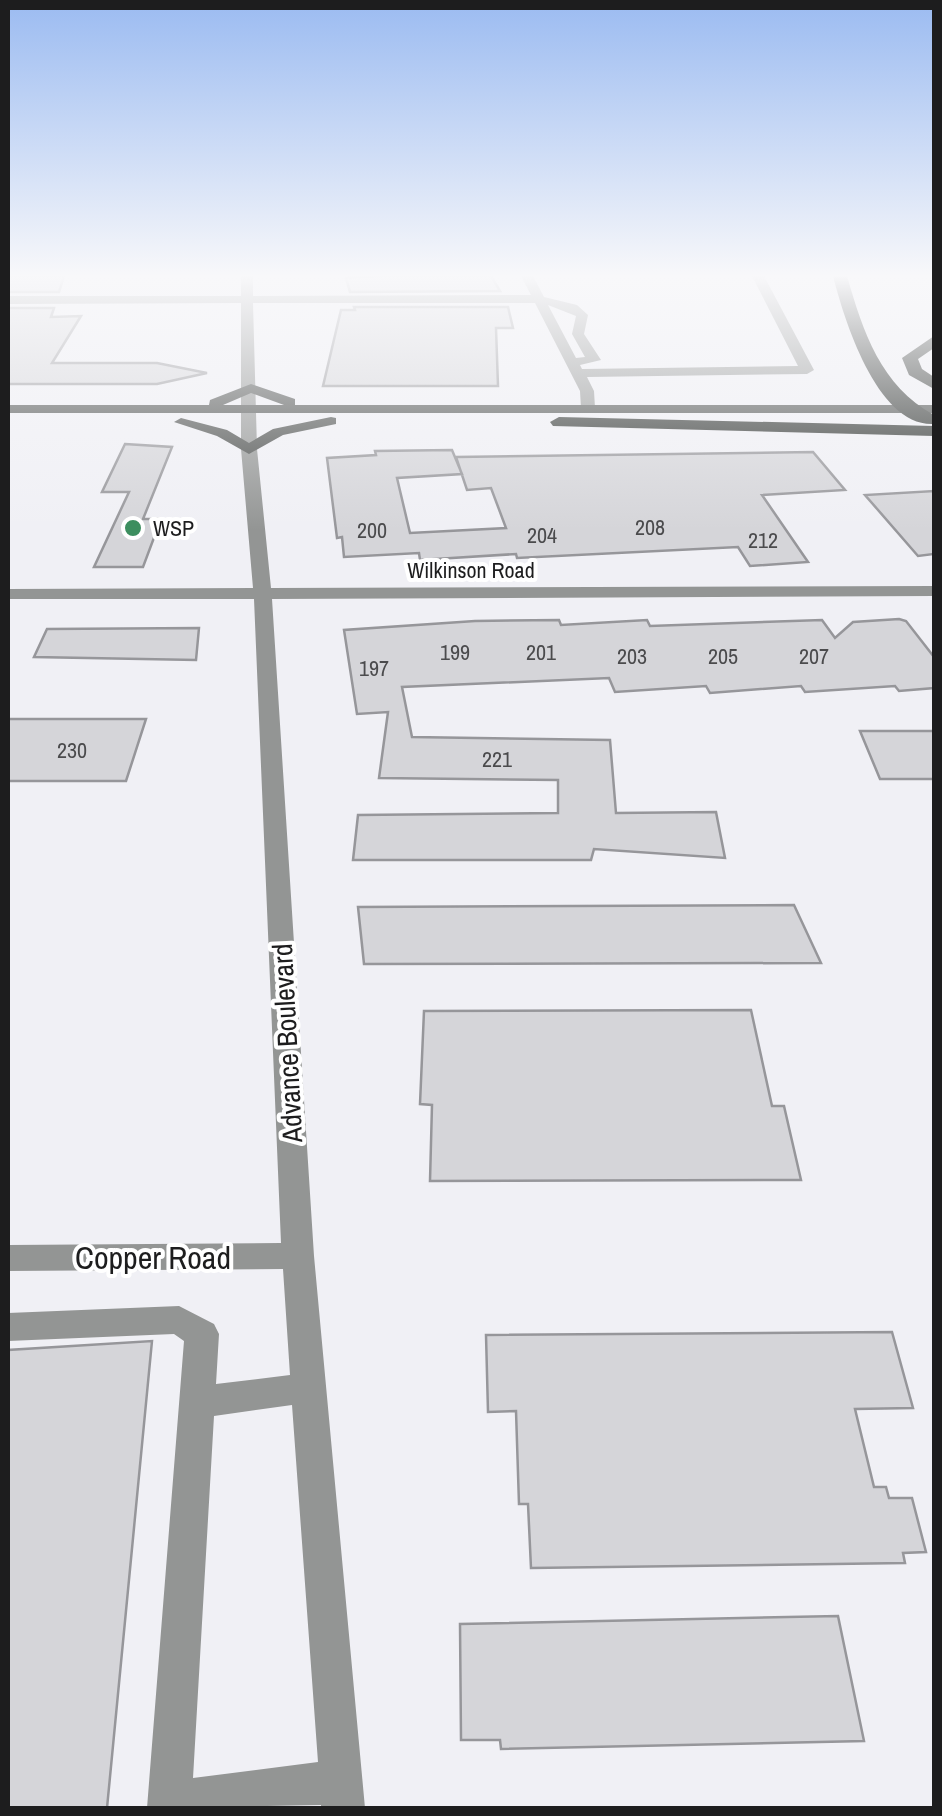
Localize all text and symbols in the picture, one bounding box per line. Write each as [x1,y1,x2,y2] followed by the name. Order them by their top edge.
[635,512,665,542] house number: 208
[153,513,194,543] place label: WSP
[357,515,387,545] house number: 200
[122,517,144,539] marker: WSP
[527,520,557,550] house number: 204
[748,525,778,555] house number: 212
[407,555,535,585] street label: Wilkinson Road
[440,637,470,667] house number: 199
[526,637,556,667] house number: 201
[617,641,647,671] house number: 203
[708,641,738,671] house number: 205
[799,641,829,671] house number: 207
[359,653,389,683] house number: 197
[57,735,87,765] house number: 230
[482,744,512,774] house number: 221
[263,943,311,1144] street label: Advance Boulevard
[75,1236,231,1279] street label: Copper Road

